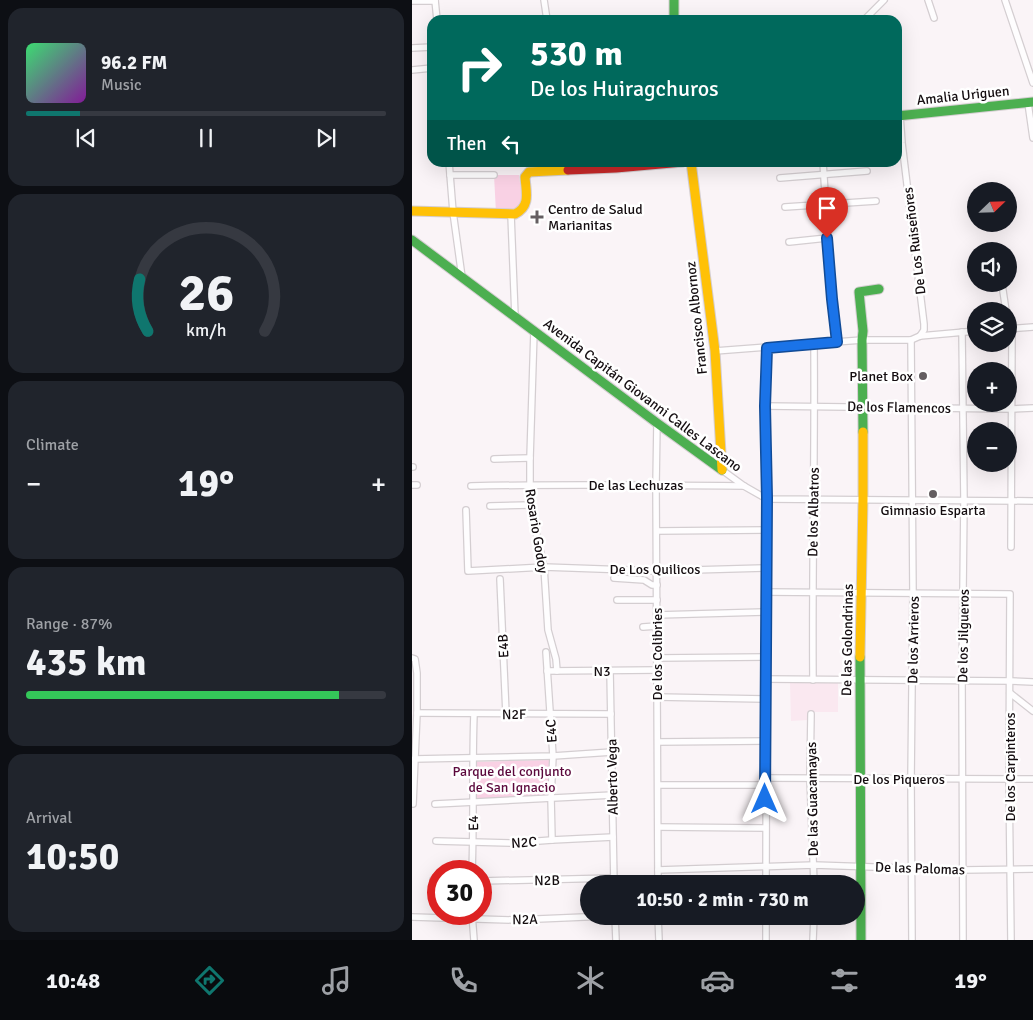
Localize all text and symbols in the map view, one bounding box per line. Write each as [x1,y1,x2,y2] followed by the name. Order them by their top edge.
[530,32,623,75] text: 530 m
[447,35,512,100] icon: right
[101,51,167,75] text: 96.2 FM
[101,75,142,95] text: Music
[530,75,719,102] text: De los Huiragchuros
[916,82,1010,109] street label: Amalia Uriguen
[72,124,100,152] icon: previous
[192,124,220,152] icon: pause
[312,124,340,152] icon: next
[497,130,525,158] icon: left
[447,132,487,156] text: Then
[967,182,1017,232] north arrow
[967,182,1017,472] map controls
[899,186,930,296] street label: De Los Ruiseñores
[806,187,848,238] pin
[813,194,841,222] icon: arrive
[548,201,643,234] place label: Centro de Salud Marianitas
[530,210,544,224] marker: Centro de Salud Marianitas
[967,242,1017,292] button: sound
[178,261,234,325] text: 26
[682,261,711,375] street label: Francisco Albornoz
[967,302,1017,352] button: layers
[540,315,745,476] street label: Avenida Capitán Giovanni Calles Lascano
[186,319,226,341] text: km/h
[967,362,1017,412] button: +
[849,368,914,385] place label: Planet Box
[917,370,929,382] marker: Planet Box
[847,398,951,417] street label: De los Flamencos
[967,422,1017,472] button: −
[26,435,79,455] text: Climate
[178,460,234,507] text: 19°
[26,467,41,501] text: −
[371,467,386,501] text: +
[804,467,823,557] street label: De los Albatros
[589,477,683,494] street label: De las Lechuzas
[521,487,552,575] street label: Rosario Godoy
[927,488,939,500] marker: Gimnasio Esparta
[880,502,986,519] place label: Gimnasio Esparta
[610,561,700,578] street label: De Los Quilicos
[838,584,857,696] street label: De las Golondrinas
[954,589,973,683] street label: De los Jilgueros
[904,596,923,684] street label: De los Arrieros
[649,608,666,700] street label: De los Colibries
[26,614,112,634] text: Range · 87%
[494,634,513,658] street label: E4B
[26,639,147,686] text: 435 km
[593,663,611,680] street label: N3
[502,706,526,723] street label: N2F
[1002,712,1019,822] street label: De los Carpinteros
[542,718,561,743] street label: E4C
[603,739,622,815] street label: Alberto Vega
[803,742,822,856] street label: De las Guacamayas
[452,763,572,796] park label: Parque del conjunto de San Ignacio
[853,771,945,788] street label: De los Piqueros
[738,772,790,824] position arrow
[26,808,72,828] text: Arrival
[465,815,482,831] street label: E4
[26,833,119,880] text: 10:50
[511,833,537,852] street label: N2C
[875,858,965,879] street label: De las Palomas
[427,860,492,925] speed limit sign: 30
[534,872,560,889] street label: N2B
[636,888,809,912] text: 10:50 · 2 min · 730 m
[512,911,538,928] street label: N2A
[192,963,227,998] icon: directions
[319,963,354,998] icon: music
[446,963,481,998] icon: phone
[573,963,608,998] icon: climate
[700,963,735,998] icon: car
[827,963,862,998] icon: filters
[46,967,100,994] text: 10:48
[954,967,987,994] text: 19°

